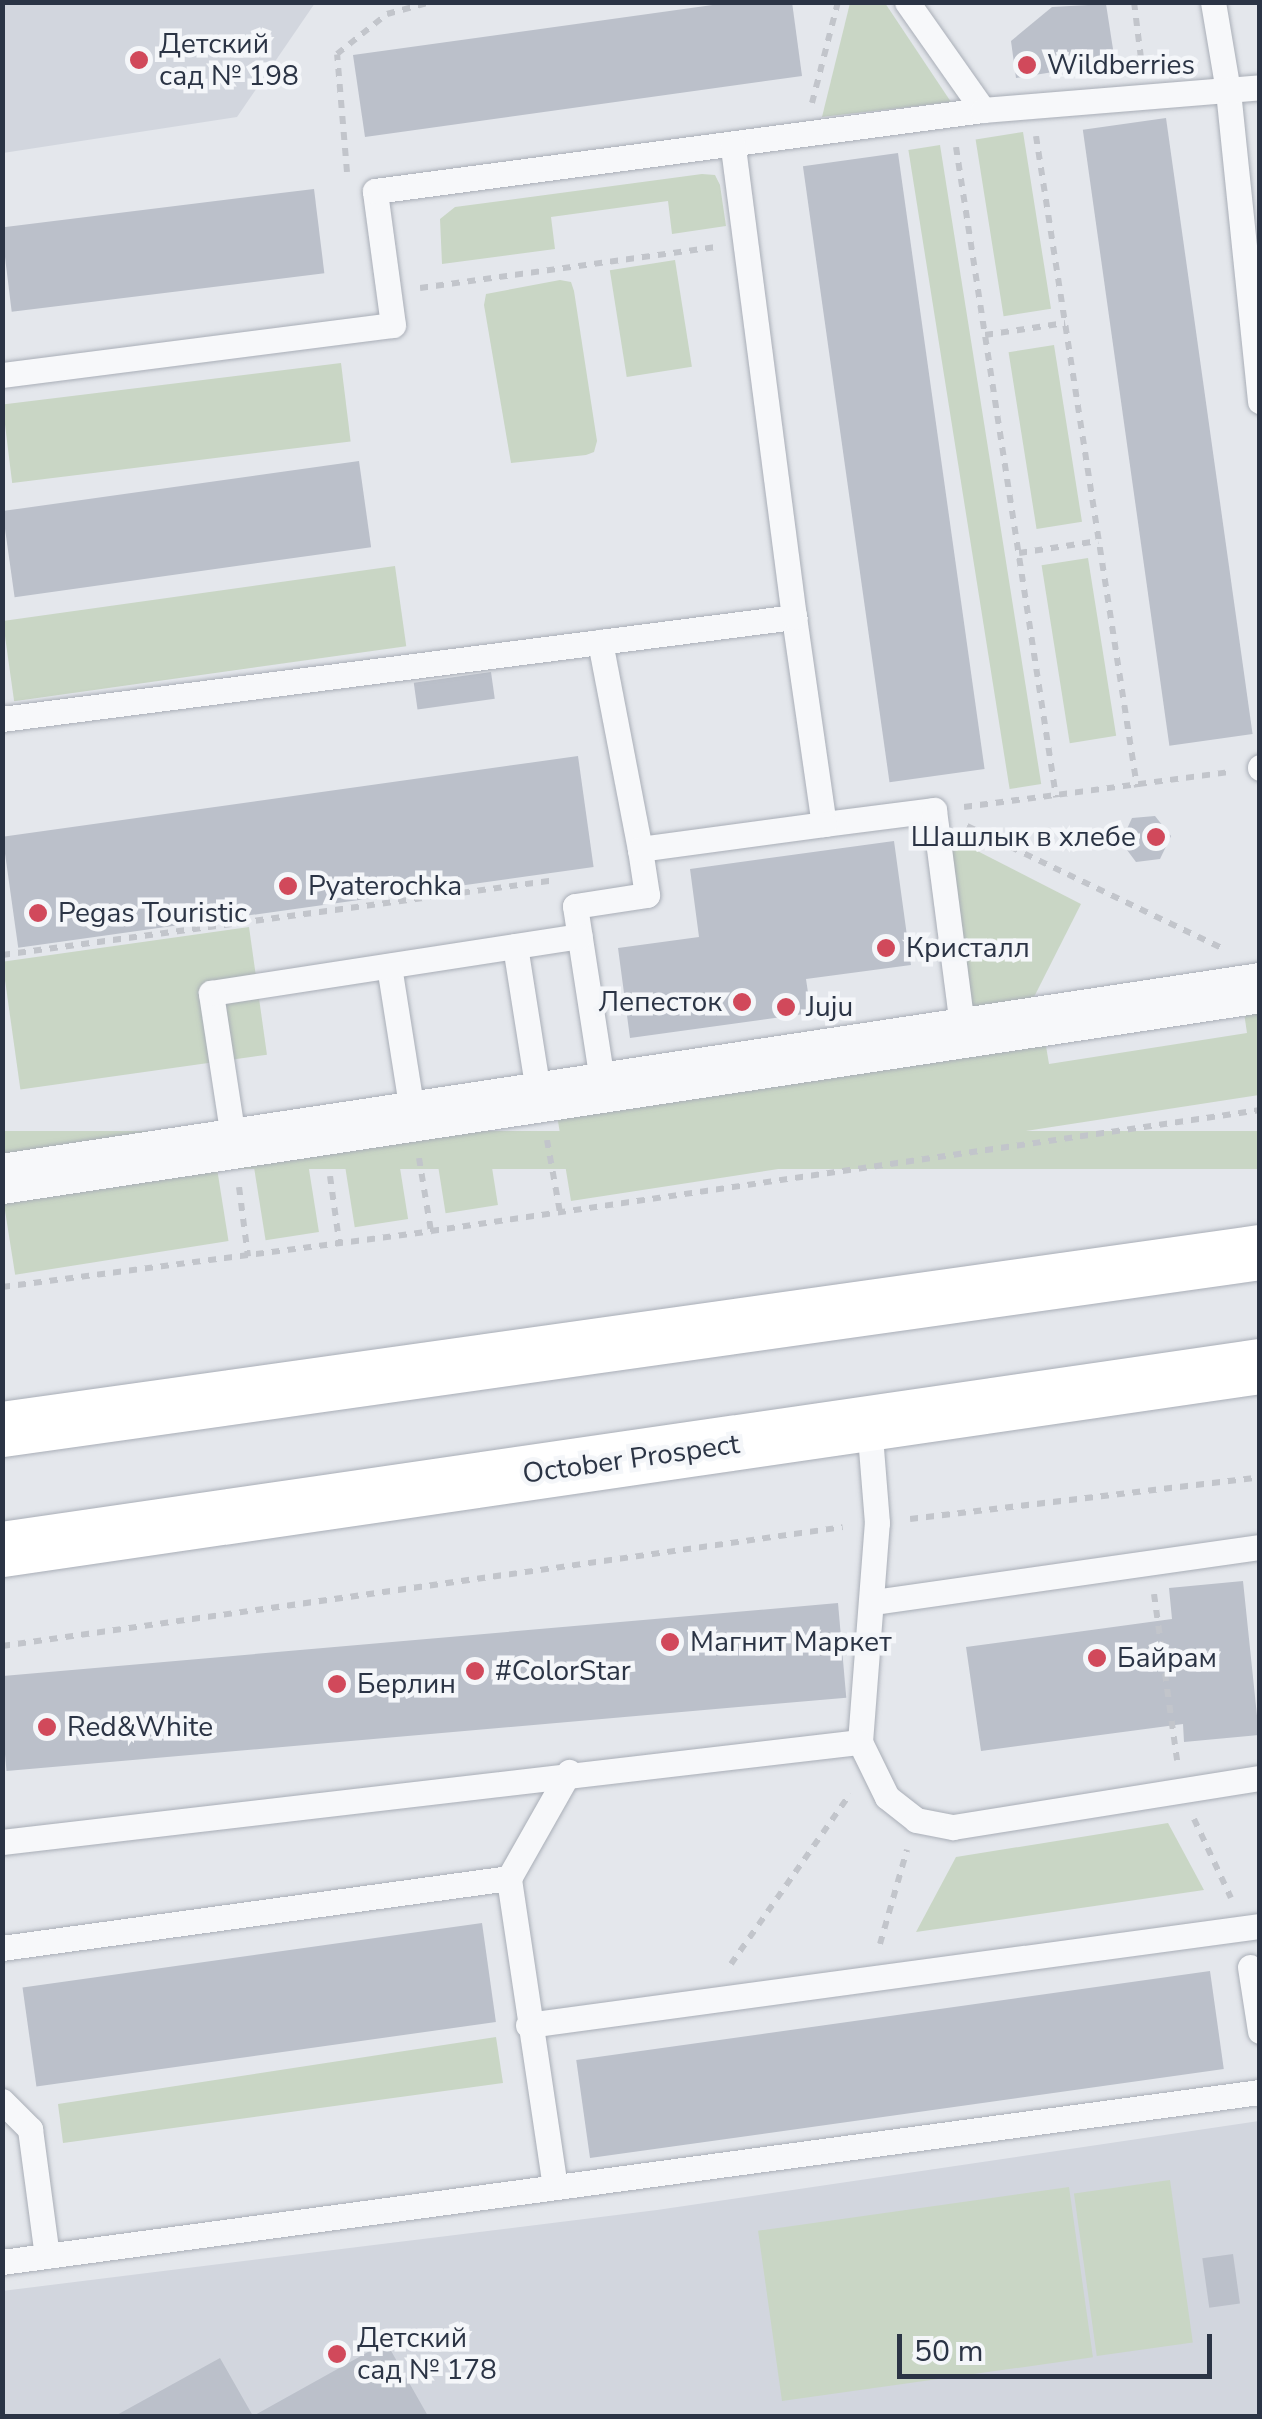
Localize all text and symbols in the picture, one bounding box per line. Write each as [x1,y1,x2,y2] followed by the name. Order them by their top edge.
[159,27,299,93] place label: Детский сад № 198
[1047,48,1195,82] place label: Wildberries
[128,49,150,71] marker: Детский сад № 198
[1016,54,1038,76] marker: Wildberries
[911,820,1136,854] place label: Шашлык в хлебе
[1145,826,1167,848] marker: Шашлык в хлебе
[308,869,462,903] place label: Pyaterochka
[277,875,299,897] marker: Pyaterochka
[58,896,247,930] place label: Pegas Touristic
[27,902,49,924] marker: Pegas Touristic
[906,931,1030,965] place label: Кристалл
[875,937,897,959] marker: Кристалл
[598,985,722,1019] place label: Лепесток
[806,990,853,1024] place label: Juju
[731,991,753,1013] marker: Лепесток
[775,996,797,1018] marker: Juju
[521,1427,741,1491] street label: October Prospect
[690,1625,892,1659] place label: Магнит Маркет
[659,1631,681,1653] marker: Магнит Маркет
[1117,1641,1217,1675] place label: Байрам
[1086,1647,1108,1669] marker: Байрам
[495,1654,631,1688] place label: #ColorStar
[464,1660,486,1682] marker: #ColorStar
[357,1667,456,1701] place label: Берлин
[326,1673,348,1695] marker: Берлин
[67,1710,213,1744] place label: Red&White
[36,1716,58,1738] marker: Red&White
[902,2314,1217,2376] scale bar
[357,2321,497,2387] place label: Детский сад № 178
[914,2331,983,2372] text: 50 m
[326,2343,348,2365] marker: Детский сад № 178

